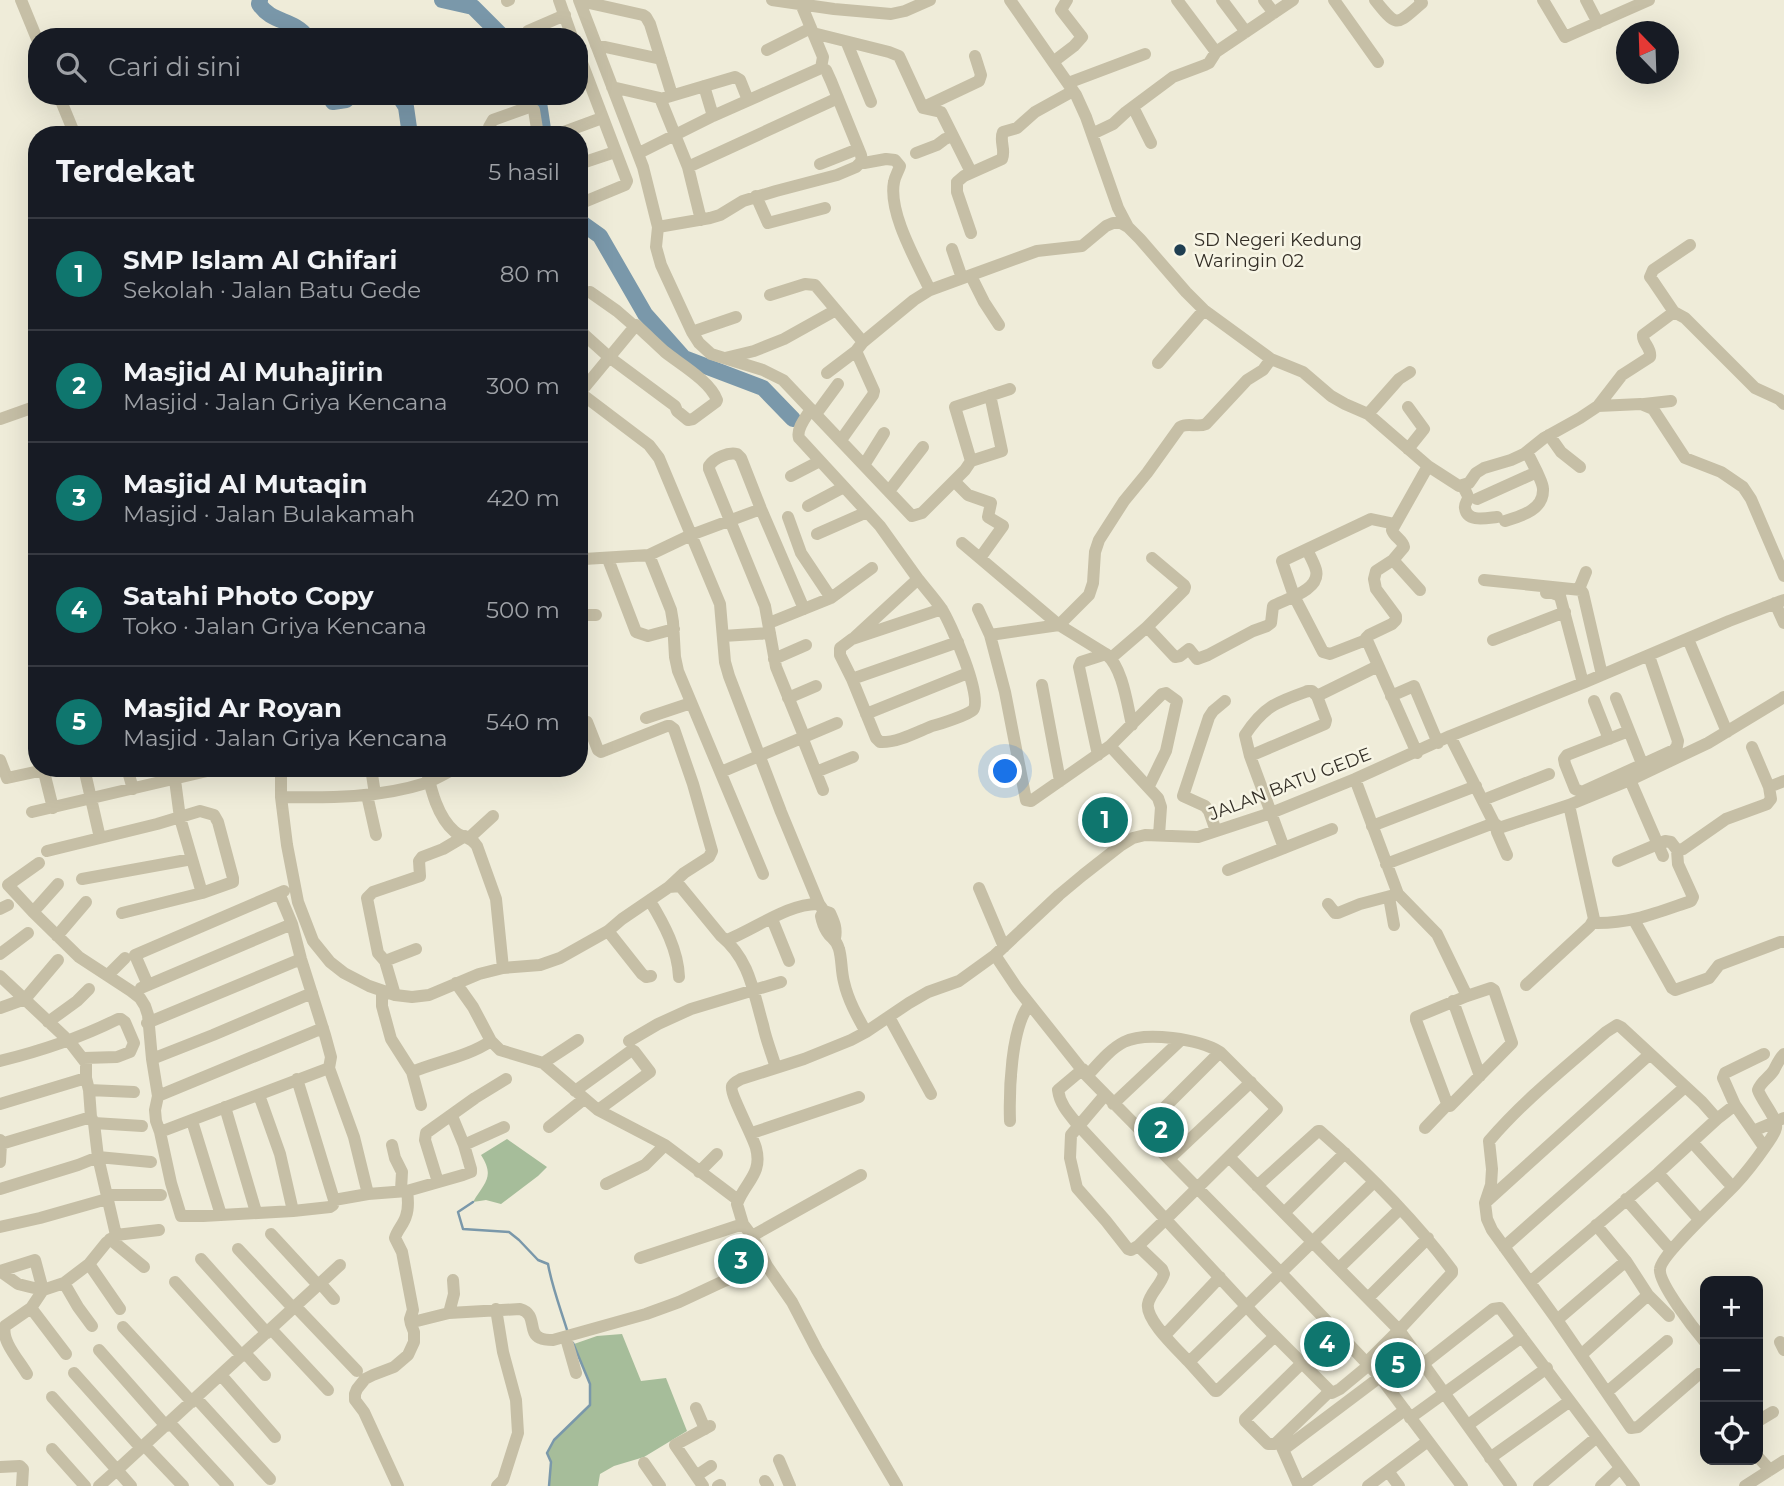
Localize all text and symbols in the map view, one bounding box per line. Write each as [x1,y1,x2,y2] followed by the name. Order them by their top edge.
[1616,21,1679,84] north arrow
[28,28,588,105] search box
[52,48,90,86] icon: search
[108,51,241,83] text: Cari di sini
[56,153,195,190] text: Terdekat
[488,158,560,186] text: 5 hasil
[1194,229,1362,272] place label: SD Negeri Kedung Waringin 02
[1172,242,1188,258] marker: SD Negeri Kedung Waringin 02
[123,244,397,276] text: SMP Islam Al Ghifari
[74,260,84,288] text: 1
[500,260,560,288] text: 80 m
[123,276,421,304] text: Sekolah · Jalan Batu Gede
[123,356,383,388] text: Masjid Al Muhajirin
[72,372,86,400] text: 2
[486,372,560,400] text: 300 m
[123,388,448,416] text: Masjid · Jalan Griya Kencana
[123,468,367,500] text: Masjid Al Mutaqin
[72,484,86,512] text: 3
[486,484,560,512] text: 420 m
[123,500,415,528] text: Masjid · Jalan Bulakamah
[123,580,374,612] text: Satahi Photo Copy
[71,596,87,624] text: 4
[486,596,560,624] text: 500 m
[123,612,427,640] text: Toko · Jalan Griya Kencana
[123,692,342,724] text: Masjid Ar Royan
[72,708,86,736] text: 5
[486,708,560,736] text: 540 m
[123,724,448,752] text: Masjid · Jalan Griya Kencana
[1205,743,1374,825] street label: JALAN BATU GEDE
[988,754,1022,788] your location
[1082,794,1128,846] pin: 1
[1138,1104,1184,1156] pin: 2
[718,1235,764,1287] pin: 3
[1700,1276,1763,1465] map controls
[1700,1276,1763,1339] button: +
[1304,1318,1350,1370] pin: 4
[1375,1339,1421,1391] pin: 5
[1700,1339,1763,1402] button: −
[1700,1402,1763,1465] button: locate

